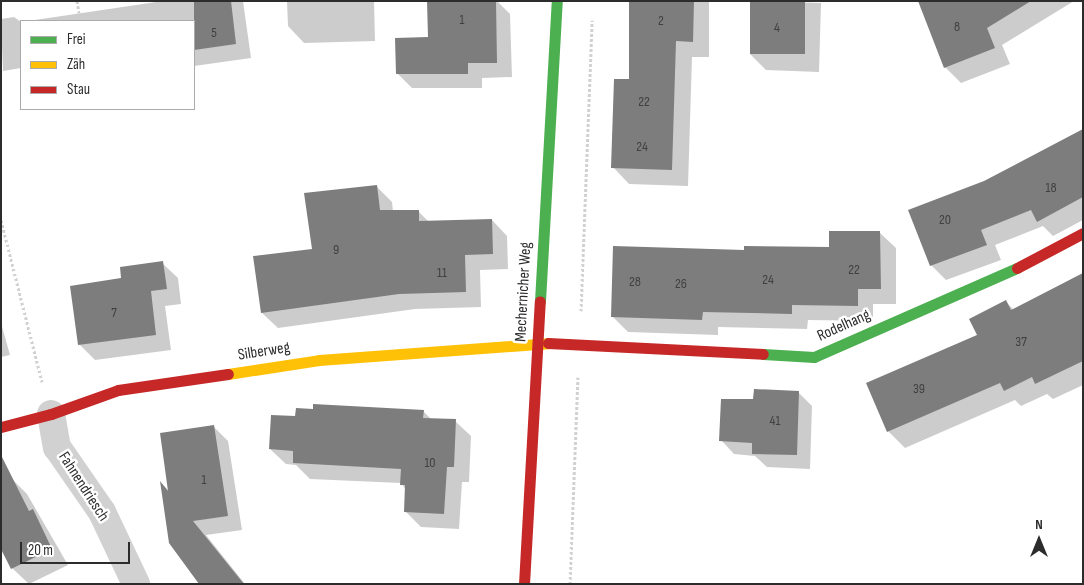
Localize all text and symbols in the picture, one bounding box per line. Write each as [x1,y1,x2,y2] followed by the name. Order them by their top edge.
[460,12,464,28] house number: 1
[658,13,664,29] house number: 2
[954,19,960,35] house number: 8
[20,20,195,110] legend
[774,20,780,36] house number: 4
[211,25,217,41] house number: 5
[67,30,86,49] text: Frei
[67,55,85,74] text: Zäh
[67,80,90,99] text: Stau
[638,94,650,110] house number: 22
[636,139,648,155] house number: 24
[1045,180,1057,196] house number: 18
[939,212,951,228] house number: 20
[333,242,339,258] house number: 9
[512,242,536,342] street label: Mechernicher Weg
[848,262,860,278] house number: 22
[437,265,447,281] house number: 11
[762,272,774,288] house number: 24
[629,274,641,290] house number: 28
[675,276,687,292] house number: 26
[111,305,117,321] house number: 7
[814,306,874,346] street label: Rodelhang
[1015,334,1027,350] house number: 37
[237,338,291,366] street label: Silberweg
[913,381,925,397] house number: 39
[770,413,780,429] house number: 41
[54,449,112,525] street label: Fahnendriesch
[424,455,436,471] house number: 10
[202,472,206,488] house number: 1
[1014,515,1064,565] north arrow
[1035,516,1043,533] text: N
[22,532,132,564] scale bar
[28,541,53,560] text: 20 m

